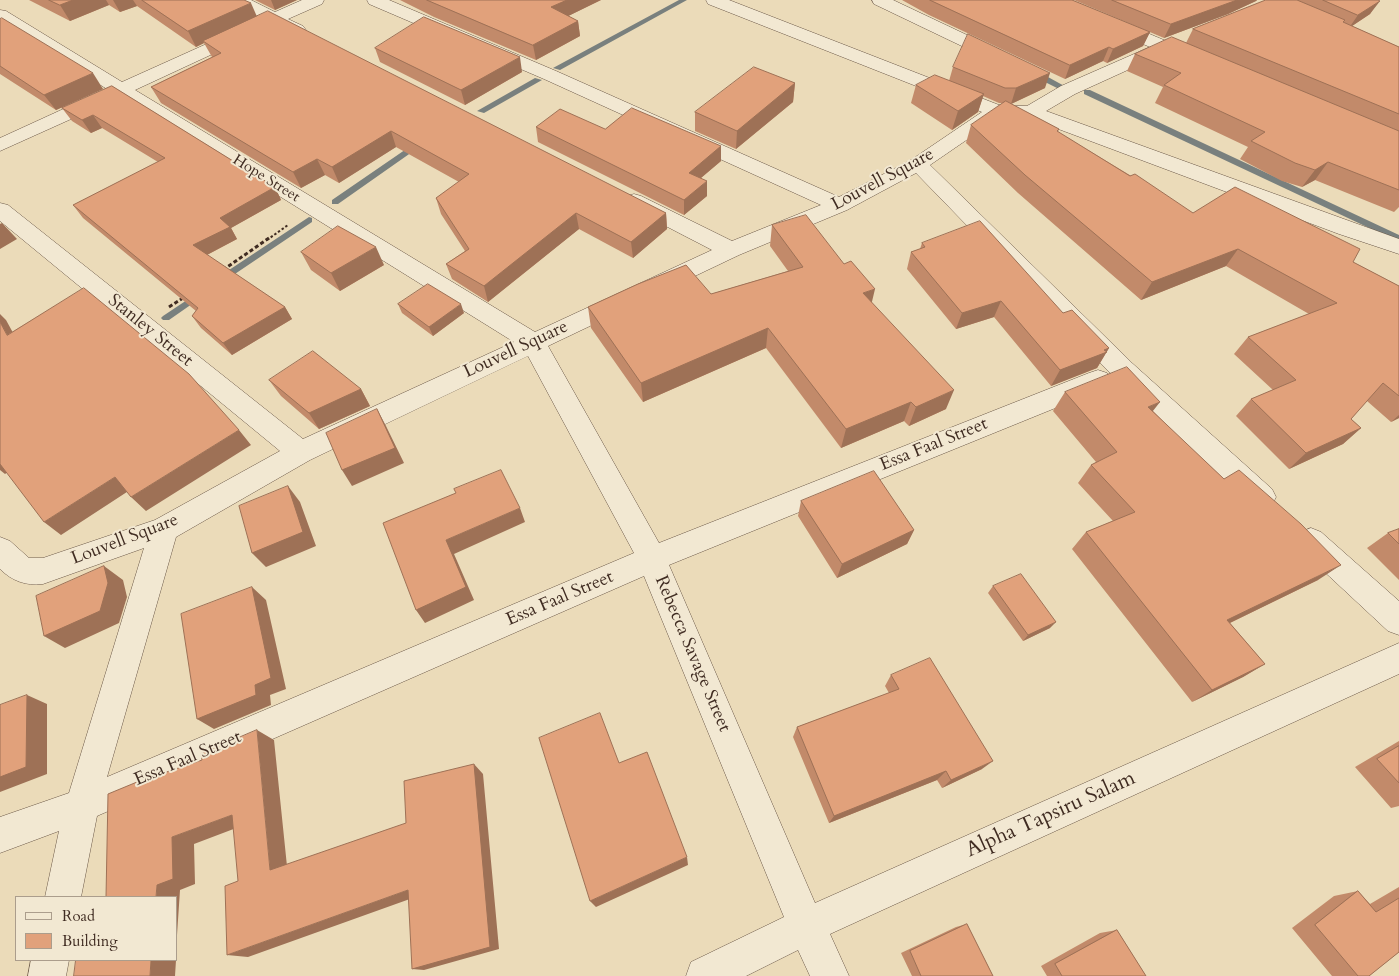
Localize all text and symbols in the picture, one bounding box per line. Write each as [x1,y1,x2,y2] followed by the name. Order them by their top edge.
[828,144,938,216] street label: Louvell Square
[229,151,303,207] street label: Hope Street
[103,290,197,372] street label: Stanley Street
[460,316,572,384] street label: Louvell Square
[877,414,991,476] street label: Essa Faal Street
[68,510,182,570] street label: Louvell Square
[503,567,617,631] street label: Essa Faal Street
[649,573,735,735] street label: Rebecca Savage Street
[131,727,245,791] street label: Essa Faal Street
[962,766,1140,864] street label: Alpha Tapsiru Salam
[15,896,178,961] legend
[62,906,95,926] text: Road
[62,931,118,951] text: Building

